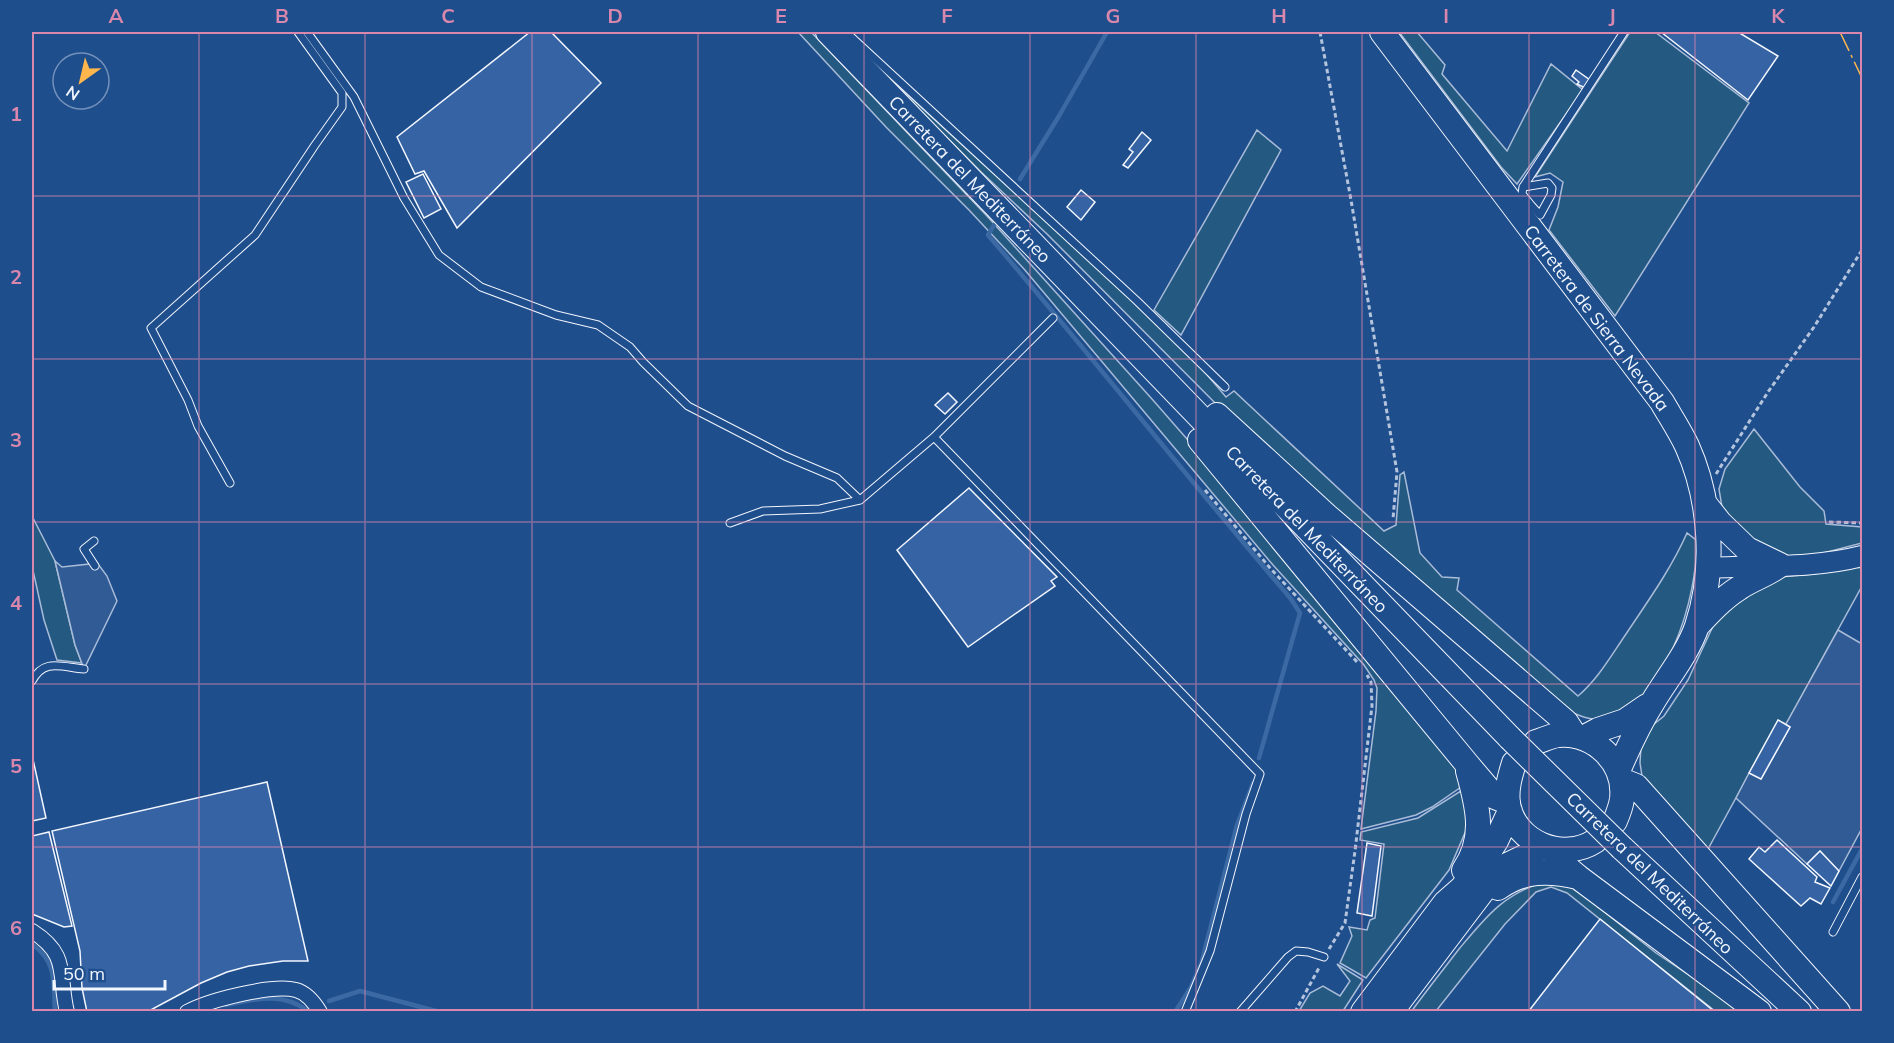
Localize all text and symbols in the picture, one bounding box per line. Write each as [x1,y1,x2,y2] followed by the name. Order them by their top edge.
[109,3,124,28] text: A
[275,3,289,28] text: B
[441,3,455,28] text: C
[607,3,623,28] text: D
[775,3,787,28] text: E
[941,3,953,28] text: F
[1106,3,1120,28] text: G
[1271,3,1287,28] text: H
[1443,3,1449,28] text: I
[1608,3,1616,28] text: J
[1771,3,1785,28] text: K
[51,51,111,111] north arrow
[62,82,83,105] text: N
[884,90,1056,268] street label: Carretera del Mediterráneo
[10,101,22,126] text: 1
[1519,220,1675,416] street label: Carretera de Sierra Nevada
[10,264,22,289] text: 2
[10,427,22,452] text: 3
[1221,440,1393,618] street label: Carretera del Mediterráneo
[10,590,22,615] text: 4
[10,753,22,778] text: 5
[1561,787,1739,959] street label: Carretera del Mediterráneo
[10,915,22,940] text: 6
[54,953,165,991] scale bar
[63,962,105,985] text: 50 m

